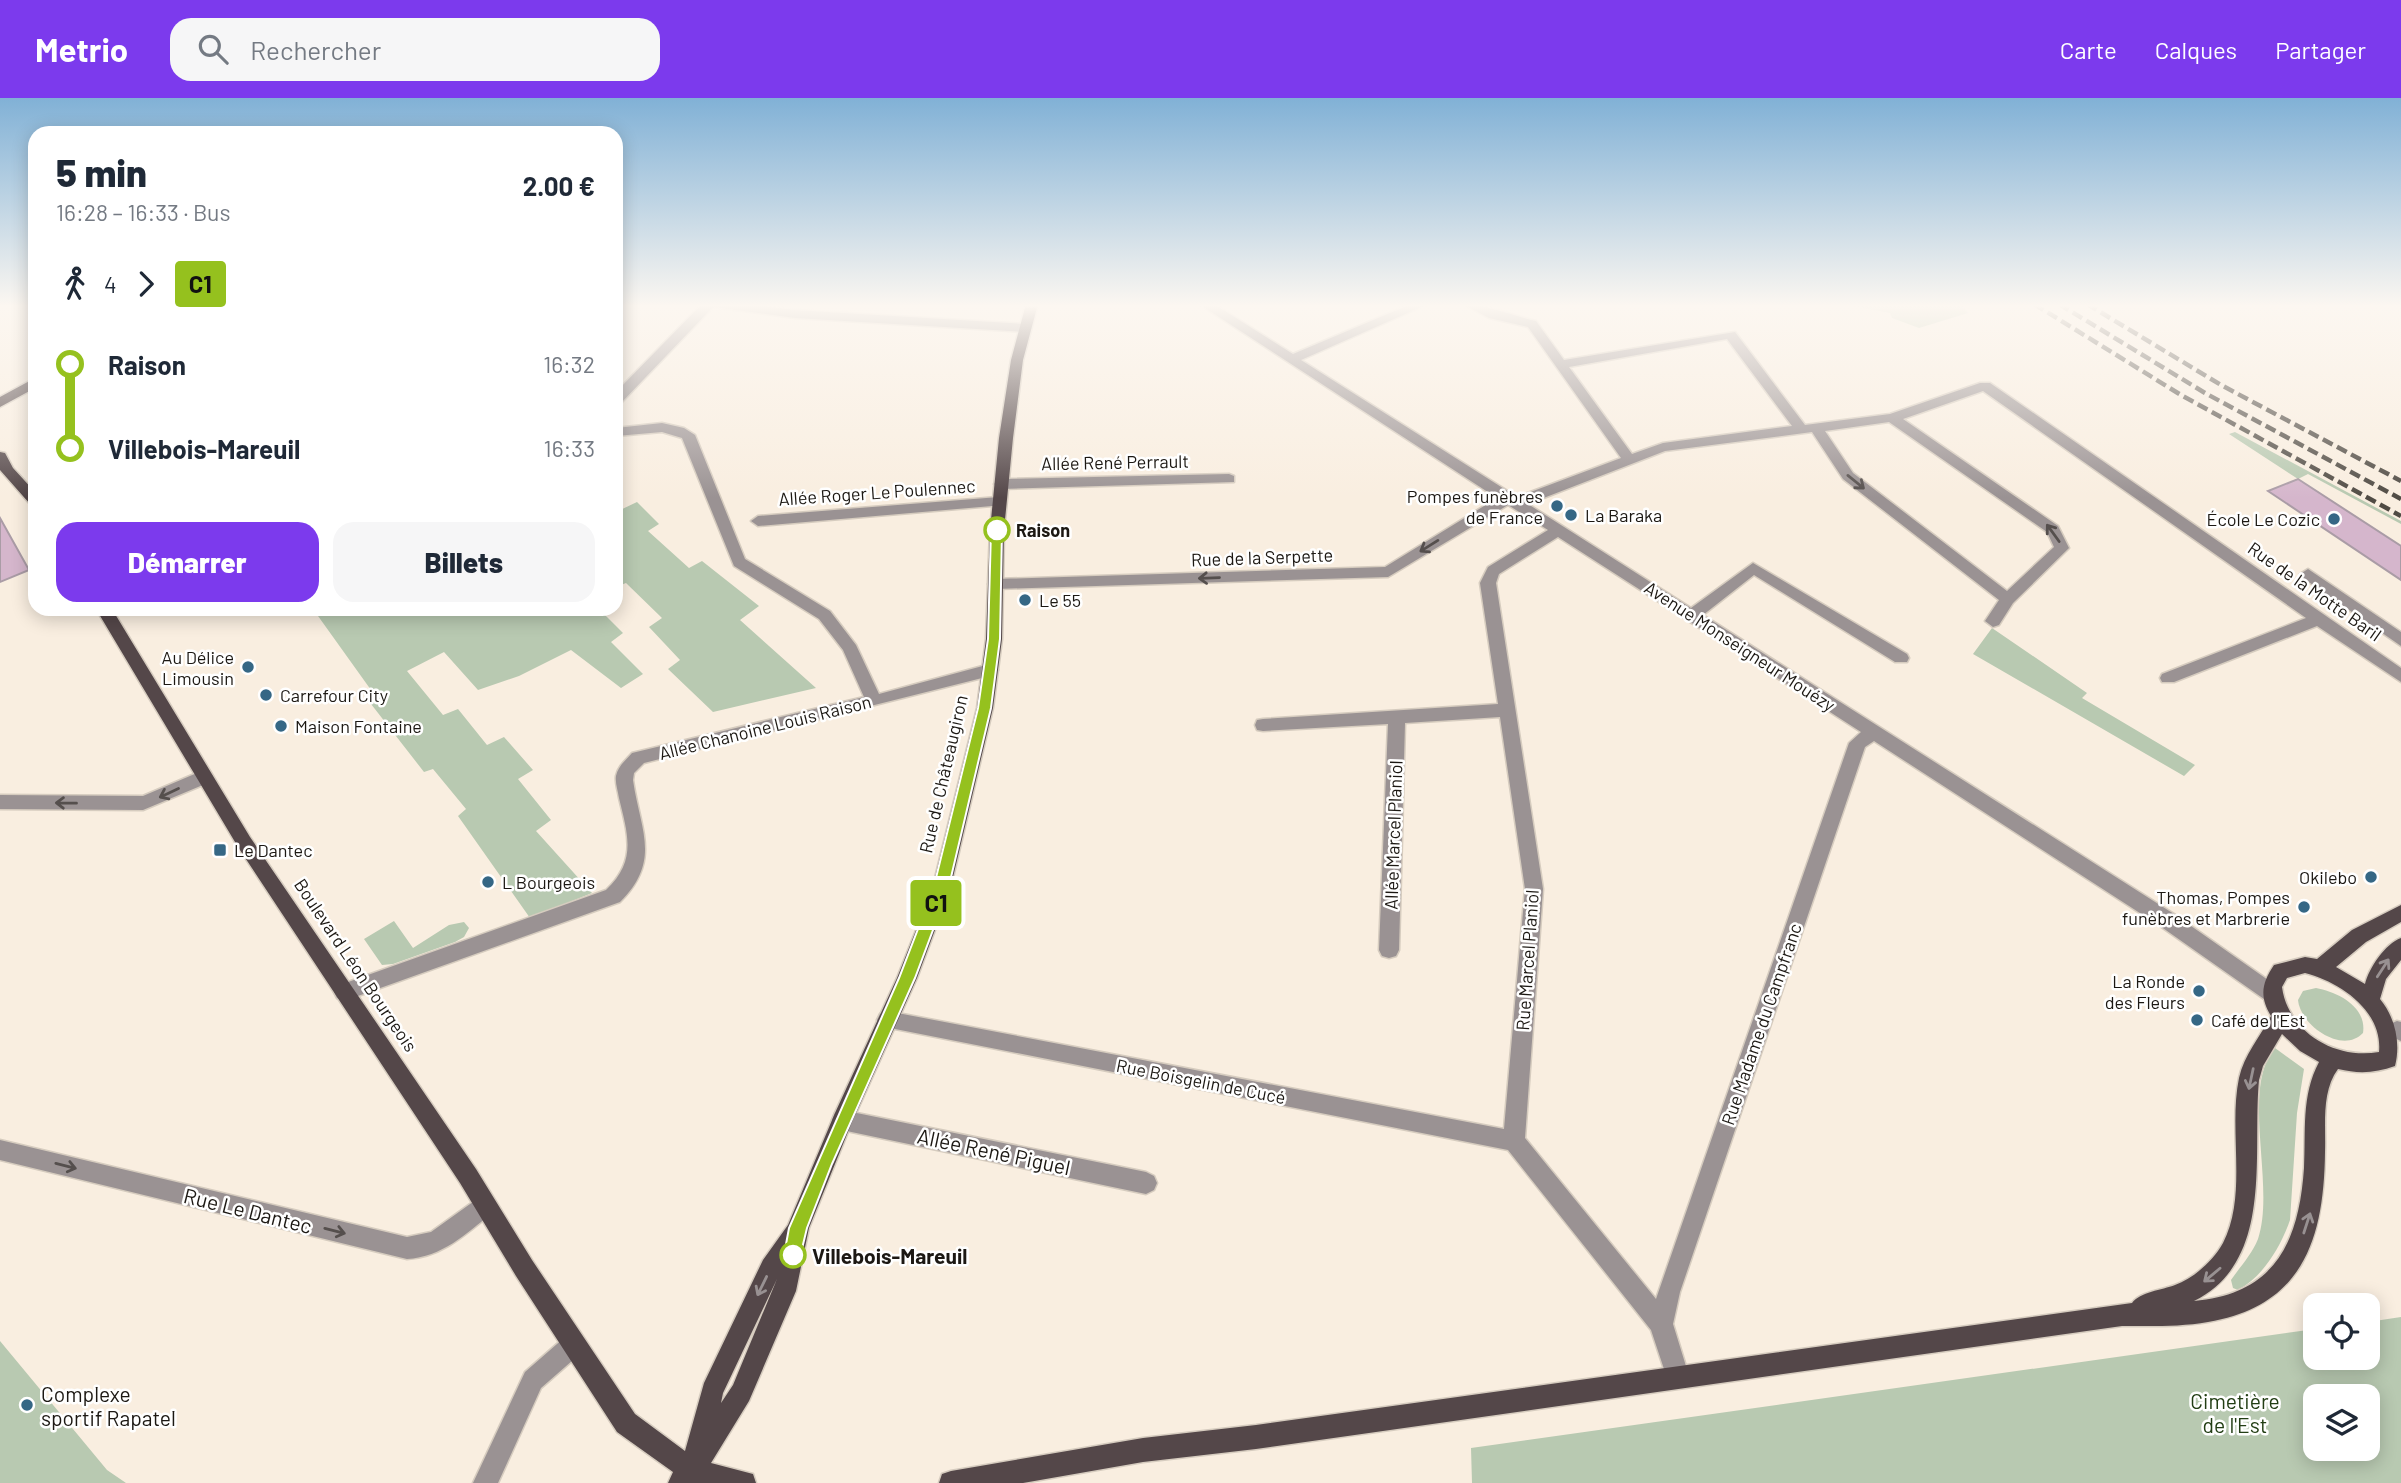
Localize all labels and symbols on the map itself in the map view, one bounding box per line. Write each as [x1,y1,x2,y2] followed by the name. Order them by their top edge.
[1041,450,1189,474] street label: Allée René Perrault
[778,474,976,510] street label: Allée Roger Le Poulennec
[1847,475,1865,490] one-way arrow
[1407,485,1543,528] place label: Pompes funèbres de France
[1549,498,1565,514] marker: Pompes funèbres de France
[1585,504,1662,526] place label: La Baraka
[1563,507,1579,523] marker: La Baraka
[2207,508,2320,530] place label: École Le Cozic
[2326,511,2342,527] marker: École Le Cozic
[984,517,1010,543] marker: Raison
[1016,519,1070,541] place label: Raison
[2046,524,2061,543] one-way arrow
[2244,537,2386,645] street label: Rue de la Motte Baril
[1420,539,1439,554] one-way arrow
[1191,544,1333,570] street label: Rue de la Serpette
[1198,571,1221,584] one-way arrow
[1641,576,1839,716] street label: Avenue Monseigneur Mouézy
[1039,589,1081,611] place label: Le 55
[1017,592,1033,608] marker: Le 55
[161,646,234,689] place label: Au Délice Limousin
[240,659,256,675] marker: Au Délice Limousin
[280,684,388,706] place label: Carrefour City
[258,687,274,703] marker: Carrefour City
[657,690,873,764] street label: Allée Chanoine Louis Raison
[914,693,972,855] street label: Rue de Châteaugiron
[295,715,422,737] place label: Maison Fontaine
[273,718,289,734] marker: Maison Fontaine
[1379,760,1407,910] street label: Allée Marcel Planiol
[158,787,180,800] one-way arrow
[55,796,78,810] one-way arrow
[234,839,313,861] place label: Le Dantec
[212,842,228,858] marker: Le Dantec
[2299,866,2357,888] place label: Okilebo
[2363,869,2379,885] marker: Okilebo
[502,871,595,893] place label: L Bourgeois
[290,874,422,1056] street label: Boulevard Léon Bourgeois
[480,874,496,890] marker: L Bourgeois
[904,880,968,926] line badge: C1
[2122,886,2290,929] place label: Thomas, Pompes funèbres et Marbrerie
[1511,889,1543,1031] street label: Rue Marcel Planiol
[2296,899,2312,915] marker: Thomas, Pompes funèbres et Marbrerie
[1716,920,1806,1128] street label: Rue Madame du Campfranc
[2376,958,2390,978] one-way arrow
[2105,970,2185,1013] place label: La Ronde des Fleurs
[2191,983,2207,999] marker: La Ronde des Fleurs
[2211,1009,2305,1031] place label: Café de l'Est
[2189,1012,2205,1028] marker: Café de l'Est
[1115,1054,1287,1108] street label: Rue Boisgelin de Cucé
[2244,1067,2258,1090] one-way arrow
[915,1123,1073,1179] street label: Allée René Piguel
[54,1160,77,1173] one-way arrow
[181,1182,315,1238] street label: Rue Le Dantec
[2302,1212,2314,1234] one-way arrow
[323,1225,346,1238] one-way arrow
[780,1242,806,1268] marker: Villebois-Mareuil
[812,1243,967,1268] place label: Villebois-Mareuil
[2204,1267,2222,1282] one-way arrow
[755,1275,769,1296] one-way arrow
[41,1381,176,1430] place label: Complexe sportif Rapatel
[2190,1388,2280,1437] park label: Cimetière de l'Est
[19,1397,35,1413] marker: Complexe sportif Rapatel

